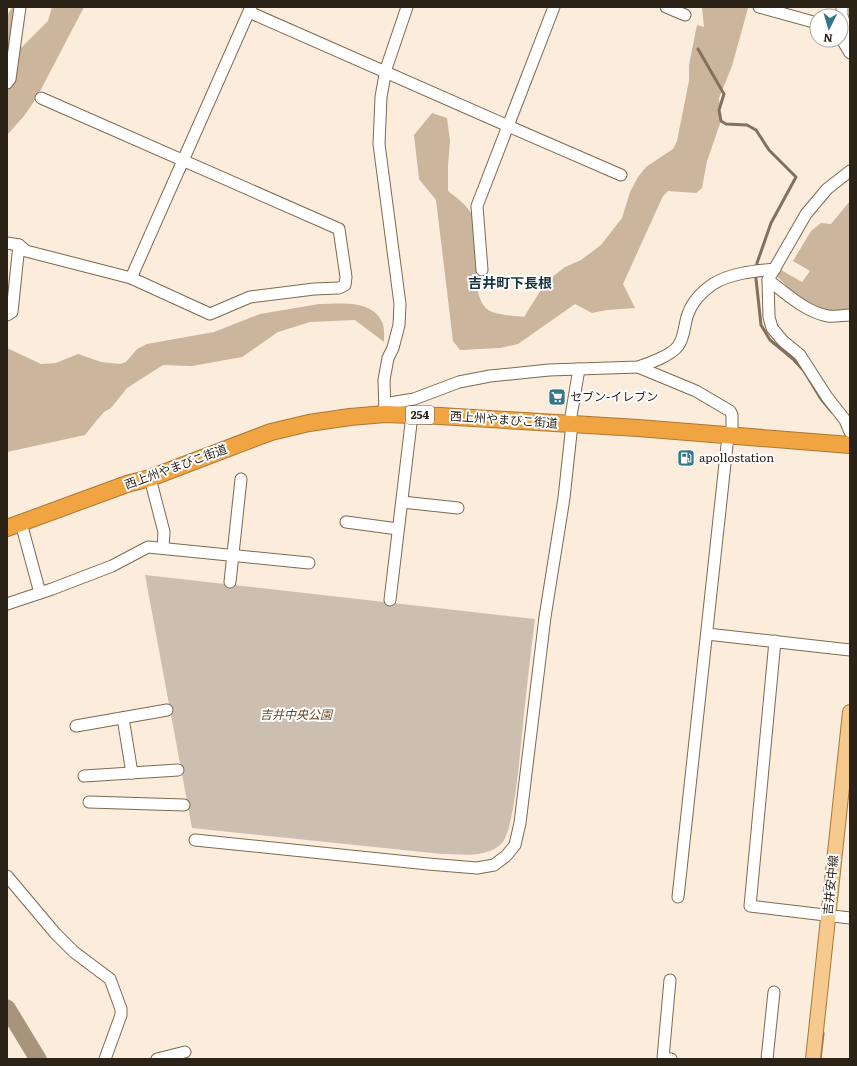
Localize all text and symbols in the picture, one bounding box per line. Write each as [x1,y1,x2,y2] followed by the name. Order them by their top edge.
[809,8,849,48] north arrow
[823,31,833,47] text: N
[468,272,552,292] district label: 吉井町下長根
[547,387,567,407] supermarket icon: セブン-イレブン
[570,387,658,405] place label: セブン-イレブン
[406,406,434,424] road number: 254
[450,406,559,432] street label: 西上州やまびこ街道
[122,439,229,493] street label: 西上州やまびこ街道
[676,448,696,468] fuel station icon: apollostation
[699,448,774,466] place label: apollostation
[260,705,334,723] park label: 吉井中央公園
[818,854,842,916] street label: 吉井安中線

